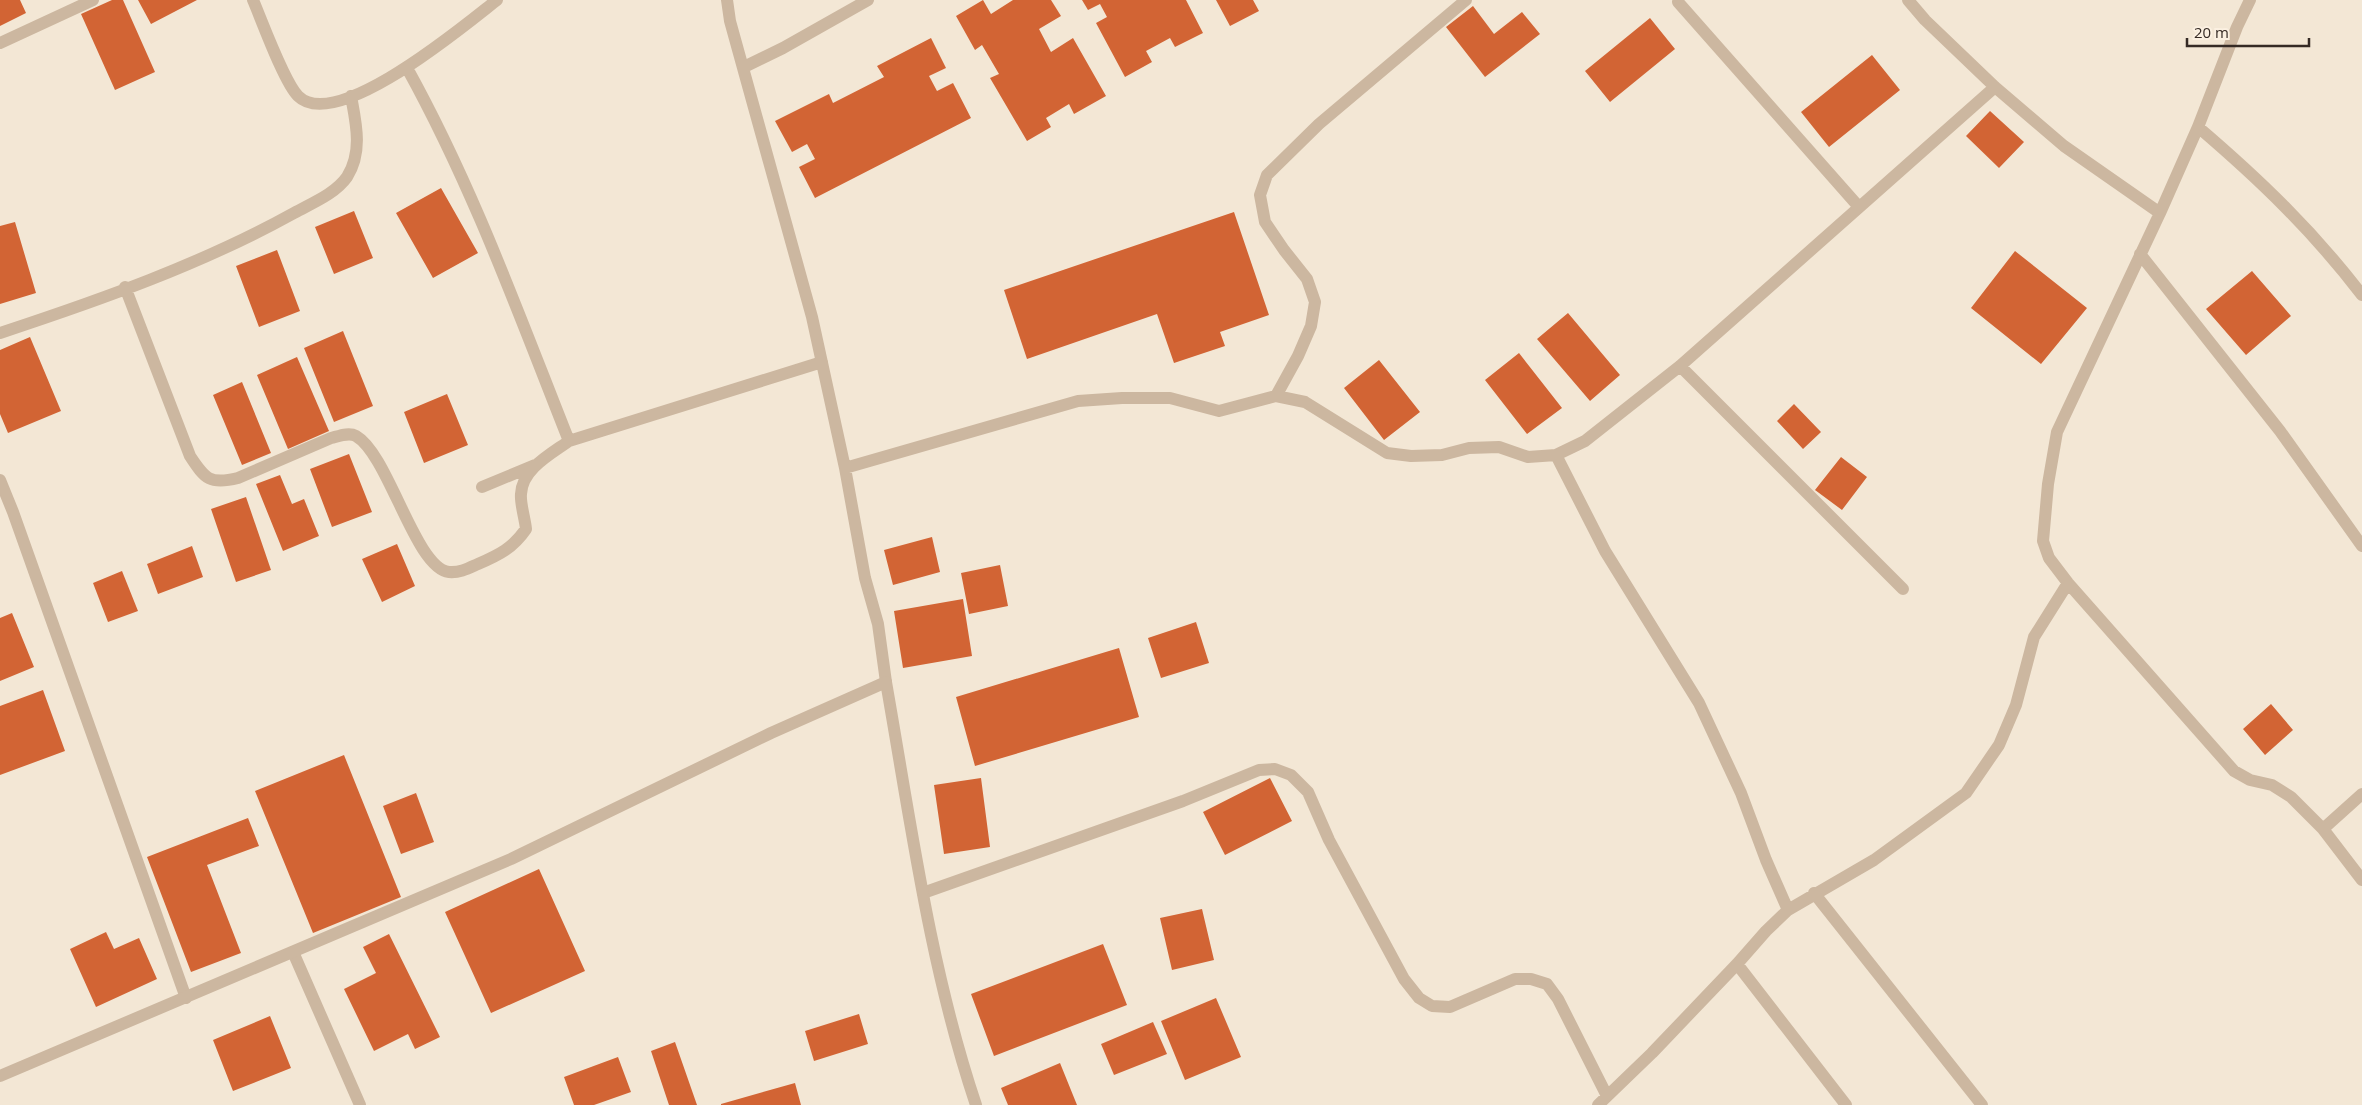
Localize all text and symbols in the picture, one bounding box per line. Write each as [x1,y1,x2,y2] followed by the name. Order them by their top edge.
[2187,15,2310,47] scale bar
[2194,22,2229,42] text: 20 m

